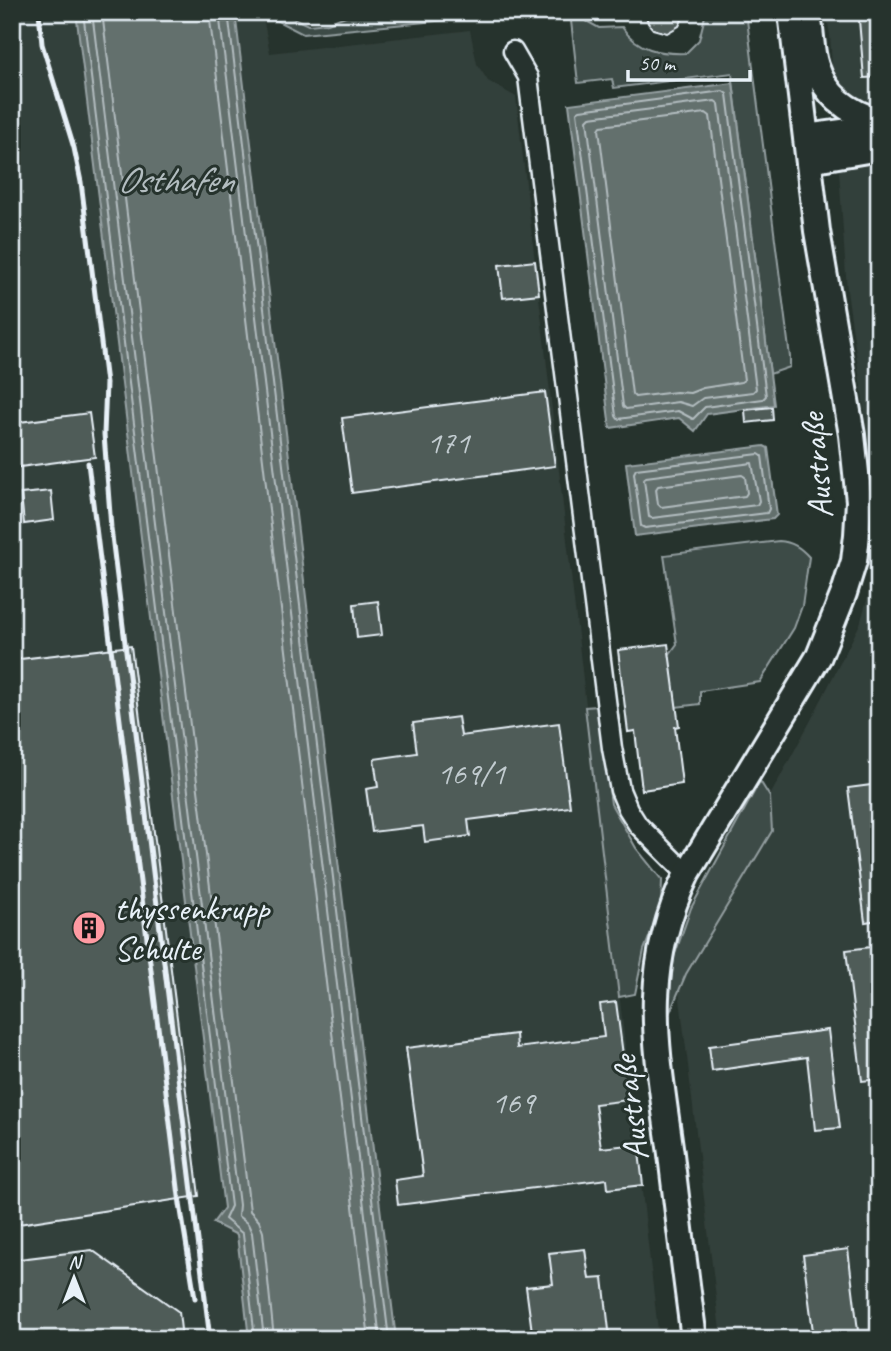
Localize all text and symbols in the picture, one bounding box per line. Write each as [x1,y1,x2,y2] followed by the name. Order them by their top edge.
[628,38,751,82] scale bar
[639,50,677,76] text: 50 m
[117,156,236,203] water label: Osthafen
[789,409,844,521] street label: Austraße
[426,422,471,463] house number: 171
[437,753,507,794] house number: 169/1
[114,886,271,971] place label: thyssenkrupp Schulte
[70,909,108,947] building icon: thyssenkrupp Schulte
[601,1050,659,1163] street label: Austraße
[491,1082,537,1123] house number: 169
[38,1242,108,1312] north arrow
[68,1250,83,1274] text: N

